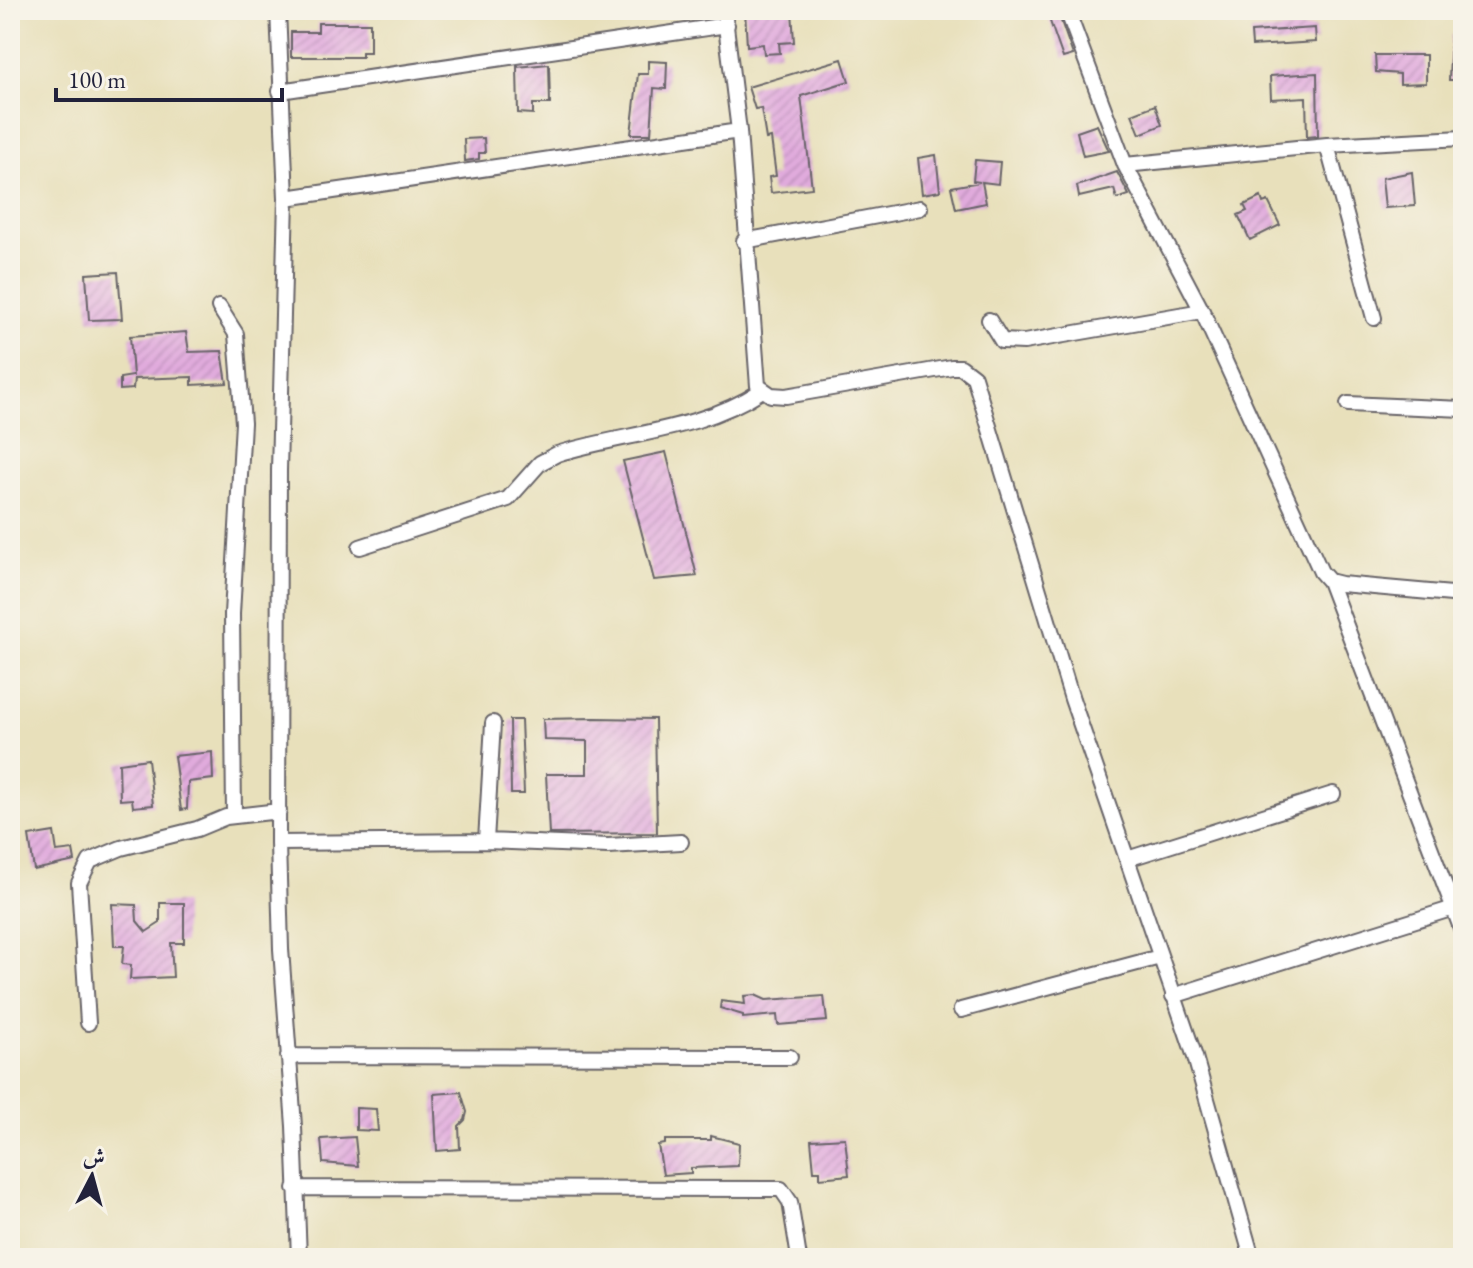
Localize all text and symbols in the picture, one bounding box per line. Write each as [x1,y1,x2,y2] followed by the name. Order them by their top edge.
[56,52,282,102] scale bar
[68,64,126,95] text: 100 m
[52,1136,132,1216] north arrow
[82,1141,106,1172] text: ش

